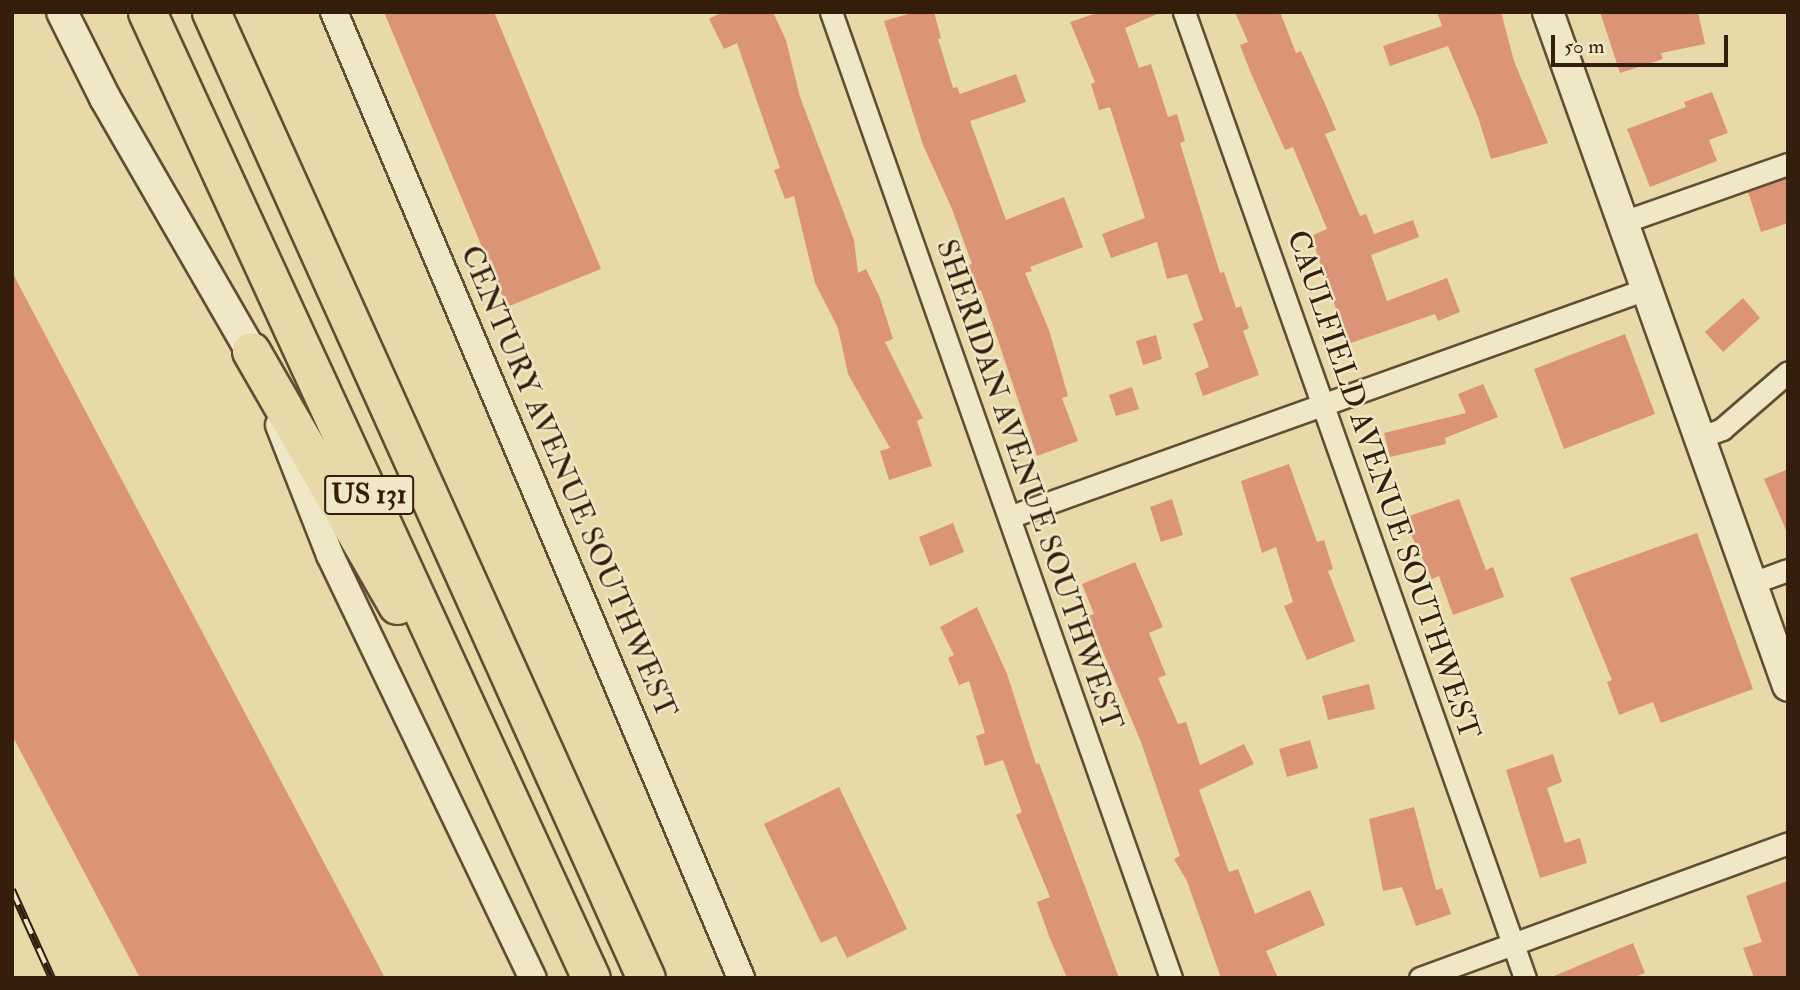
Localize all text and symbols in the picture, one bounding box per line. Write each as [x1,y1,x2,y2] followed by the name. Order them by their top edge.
[1555,21,1732,65] scale bar
[1564,33,1605,60] text: 50 m
[1279,226,1487,744] street label: CAULFIELD AVENUE SOUTHWEST
[928,235,1130,735] street label: SHERIDAN AVENUE SOUTHWEST
[452,240,684,724] street label: CENTURY AVENUE SOUTHWEST
[324,470,414,520] road number: US 131

